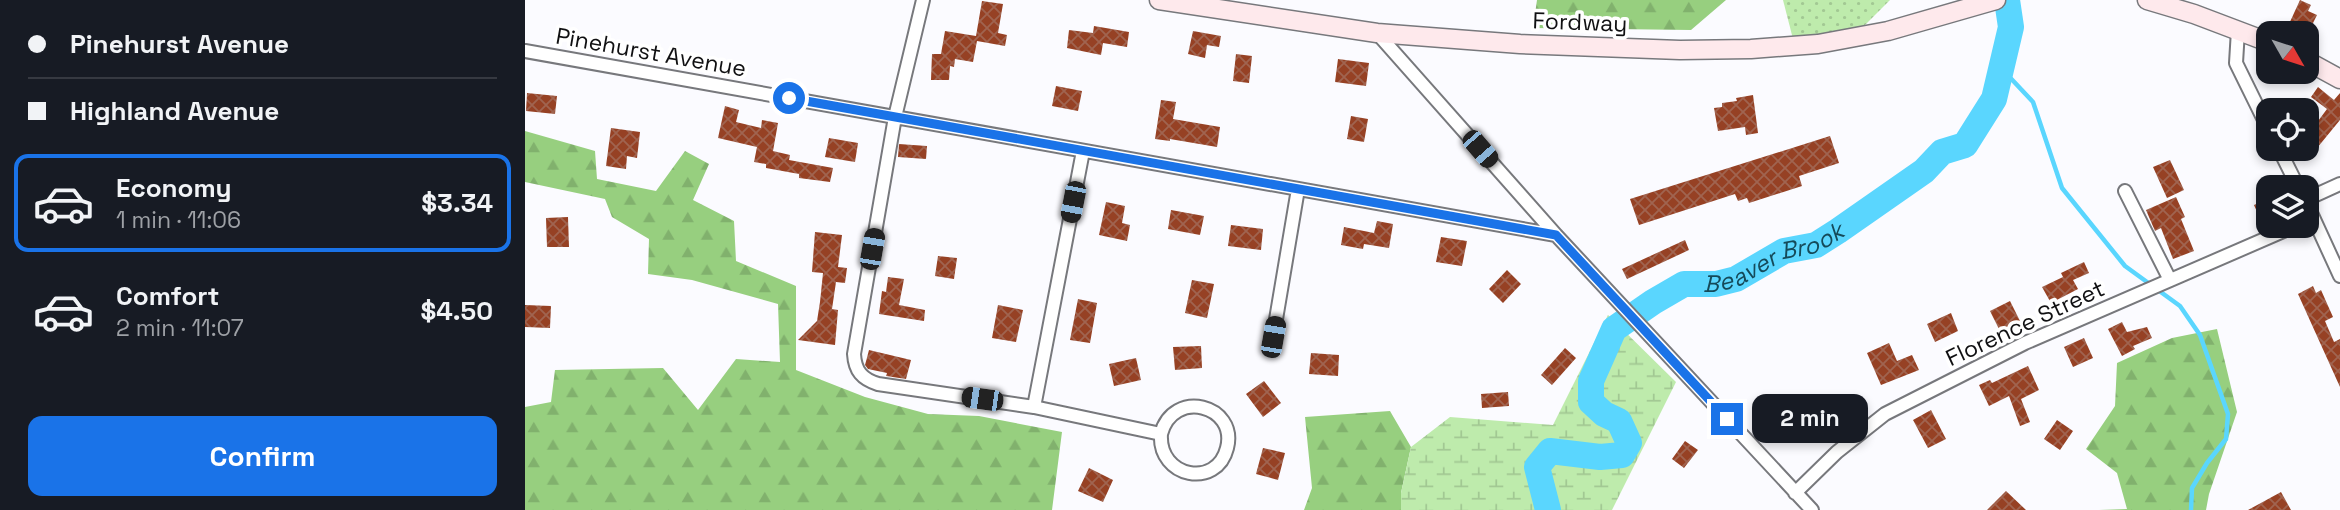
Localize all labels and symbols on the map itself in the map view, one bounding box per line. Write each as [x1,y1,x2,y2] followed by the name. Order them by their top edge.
[1532,5,1628,39] street label: Fordway
[553,20,749,84] street label: Pinehurst Avenue
[2256,21,2319,84] north arrow
[773,82,805,114] route start
[1459,126,1502,172] car
[1059,179,1088,225] car
[1703,213,1852,299] water label: Beaver Brook
[859,226,886,272] car
[1941,273,2109,373] street label: Florence Street
[1260,314,1287,360] car
[960,386,1005,412] car
[1751,394,1867,444] callout: 2 min
[1711,403,1743,435] route end

